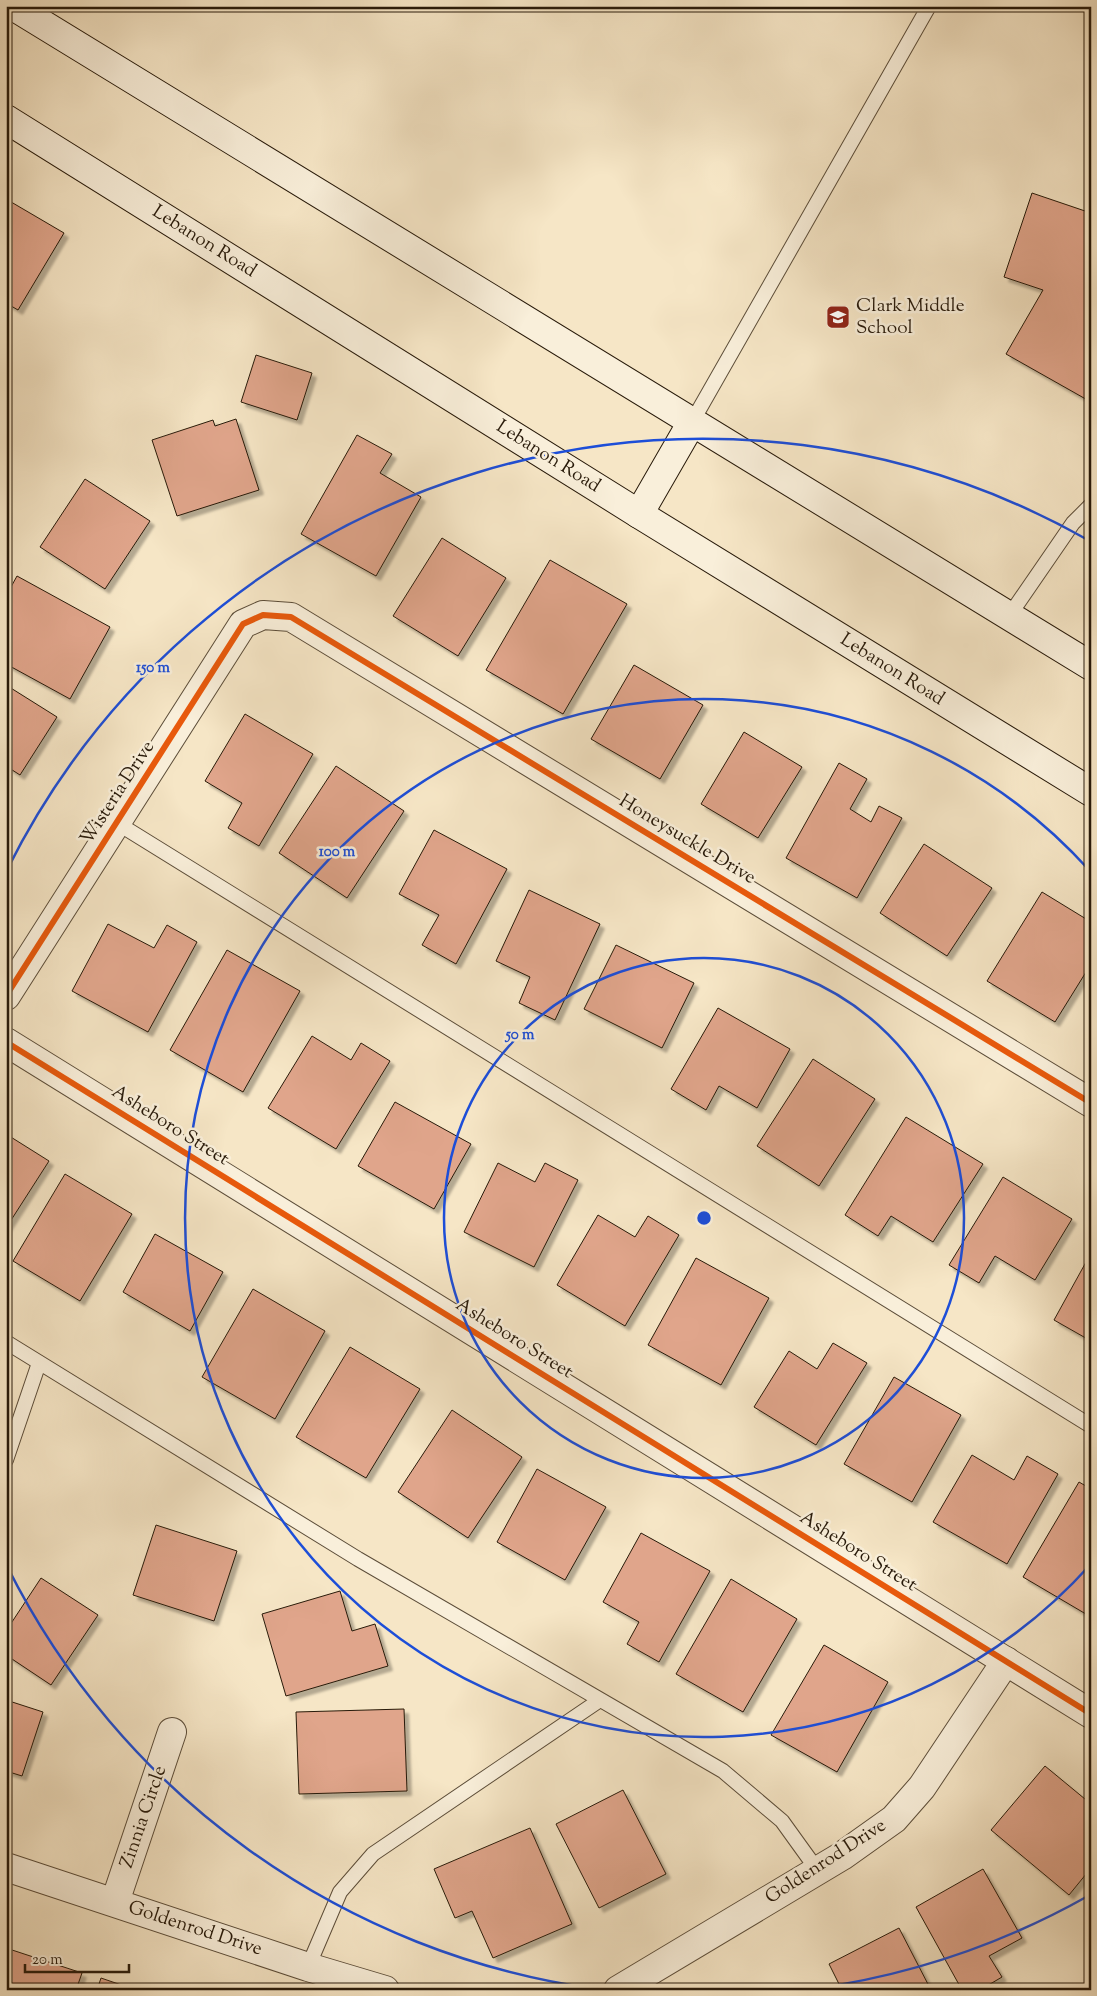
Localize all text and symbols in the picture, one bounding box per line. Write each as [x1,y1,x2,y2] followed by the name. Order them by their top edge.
[147,199,262,285] street label: Lebanon Road
[856,293,965,342] place label: Clark Middle School
[825,304,851,330] school or university icon: Clark Middle School
[491,414,606,500] street label: Lebanon Road
[835,627,950,713] street label: Lebanon Road
[136,658,170,679] text: 150 m
[74,736,162,850] street label: Wisteria Drive
[613,788,761,892] street label: Honeysuckle Drive
[319,842,356,863] text: 100 m
[505,1025,535,1046] text: 50 m
[106,1079,234,1173] street label: Asheboro Street
[695,1209,713,1227] centre of rings
[450,1292,578,1386] street label: Asheboro Street
[794,1505,922,1599] street label: Asheboro Street
[114,1762,174,1872] street label: Zinnia Circle
[760,1813,892,1911] street label: Goldenrod Drive
[125,1895,266,1963] street label: Goldenrod Drive
[25,1941,129,1973] scale bar
[32,1950,63,1971] text: 20 m

